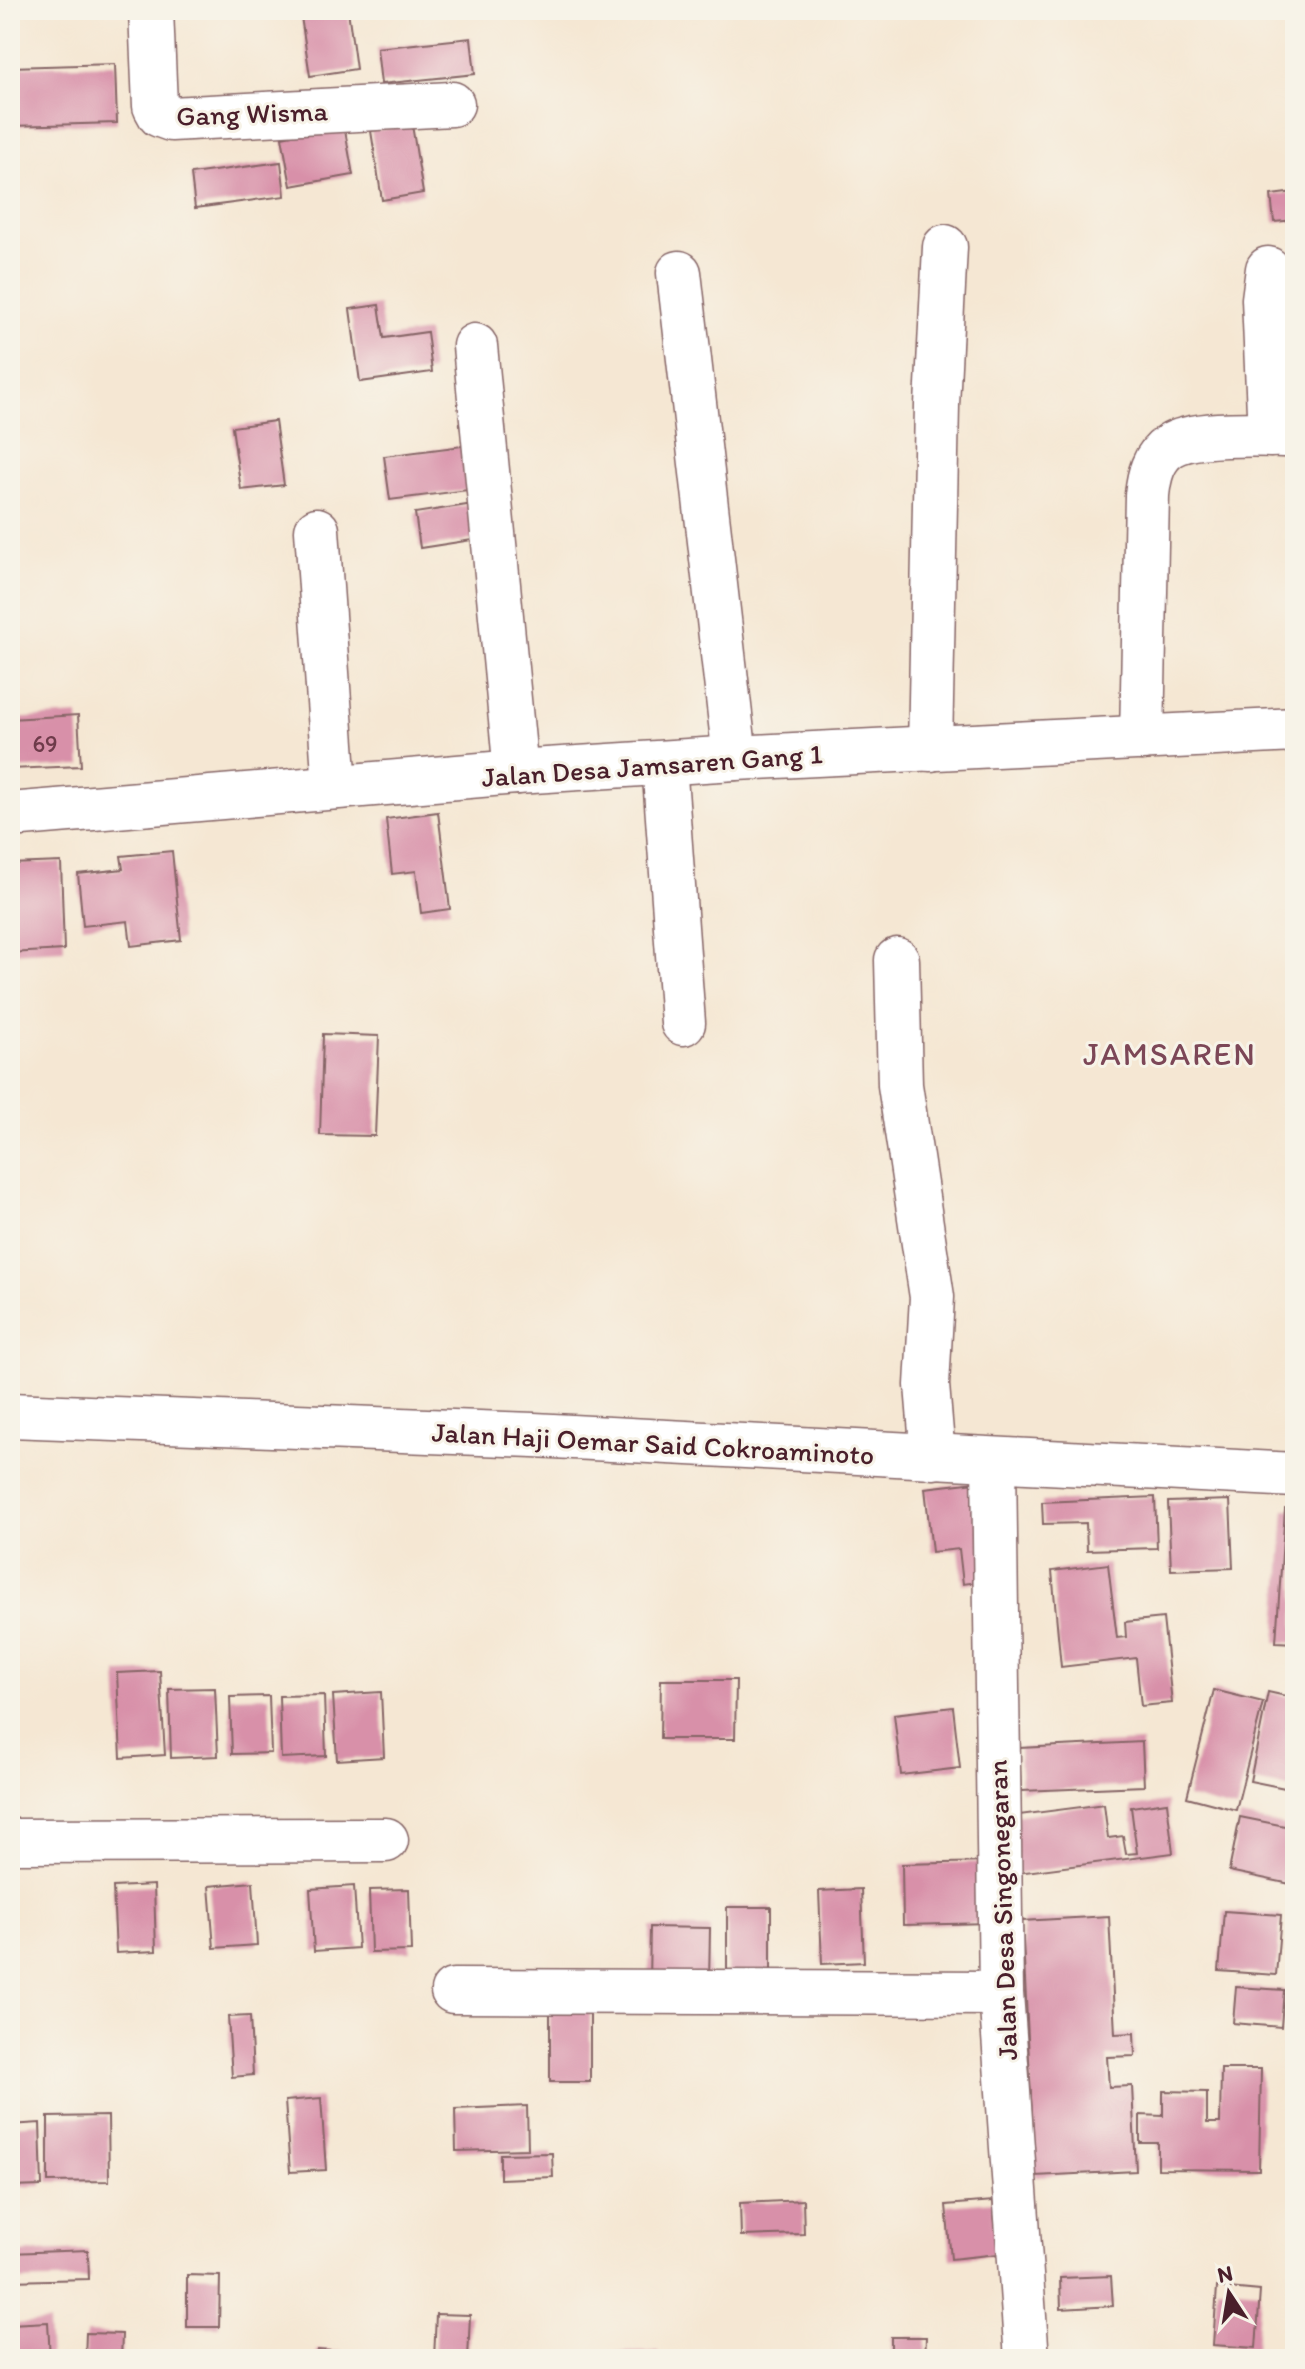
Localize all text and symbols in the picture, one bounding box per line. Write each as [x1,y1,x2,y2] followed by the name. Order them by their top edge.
[175,93,329,133] street label: Gang Wisma
[32,729,58,758] house number: 69
[480,736,824,794] street label: Jalan Desa Jamsaren Gang 1
[1083,1035,1257,1073] district label: JAMSAREN
[431,1414,875,1472] street label: Jalan Haji Oemar Said Cokroaminoto
[980,1759,1024,2061] street label: Jalan Desa Singonegaran
[1189,2253,1269,2333] north arrow
[1215,2259,1235,2289] text: N

